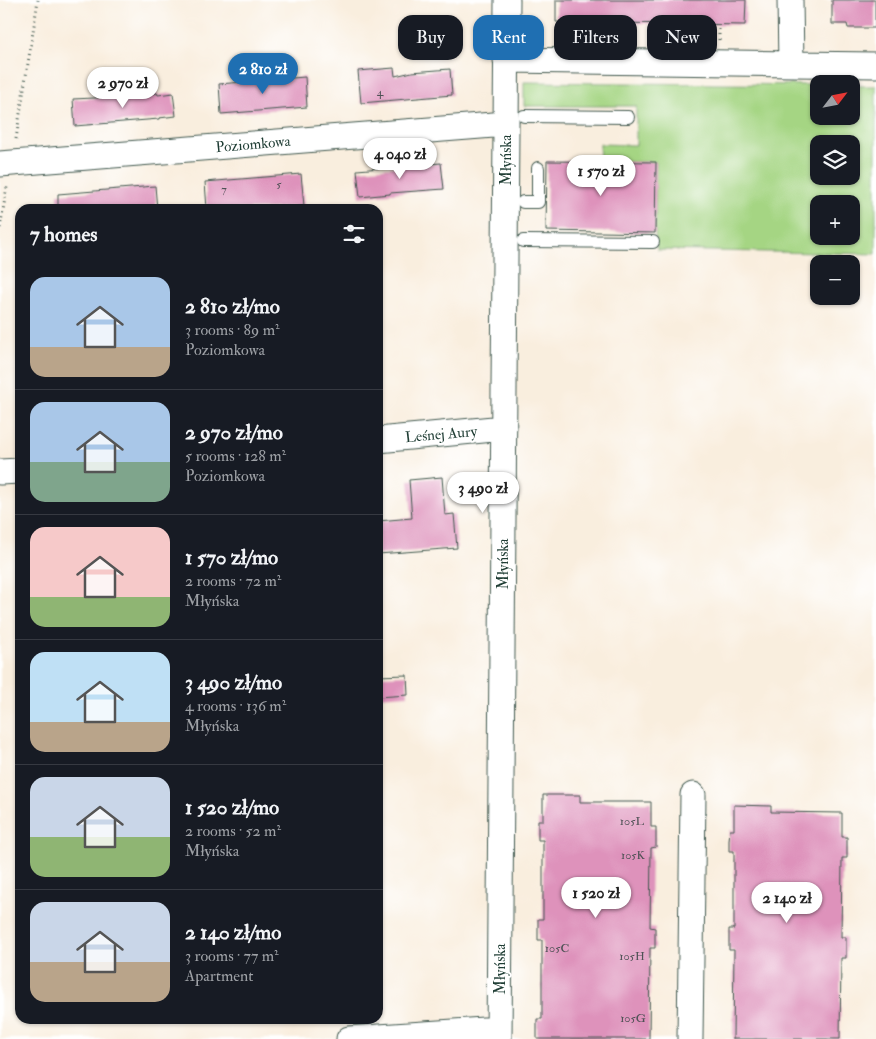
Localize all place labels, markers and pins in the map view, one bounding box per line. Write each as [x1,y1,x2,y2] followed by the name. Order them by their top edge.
[211,52,315,95] pin: 2 810 zł
[71,66,175,109] pin: 2 970 zł
[348,138,452,180] pin: 4 040 zł
[549,154,653,197] pin: 1 570 zł
[431,472,535,514] pin: 3 490 zł
[544,876,648,919] pin: 1 520 zł
[735,882,839,924] pin: 2 140 zł

